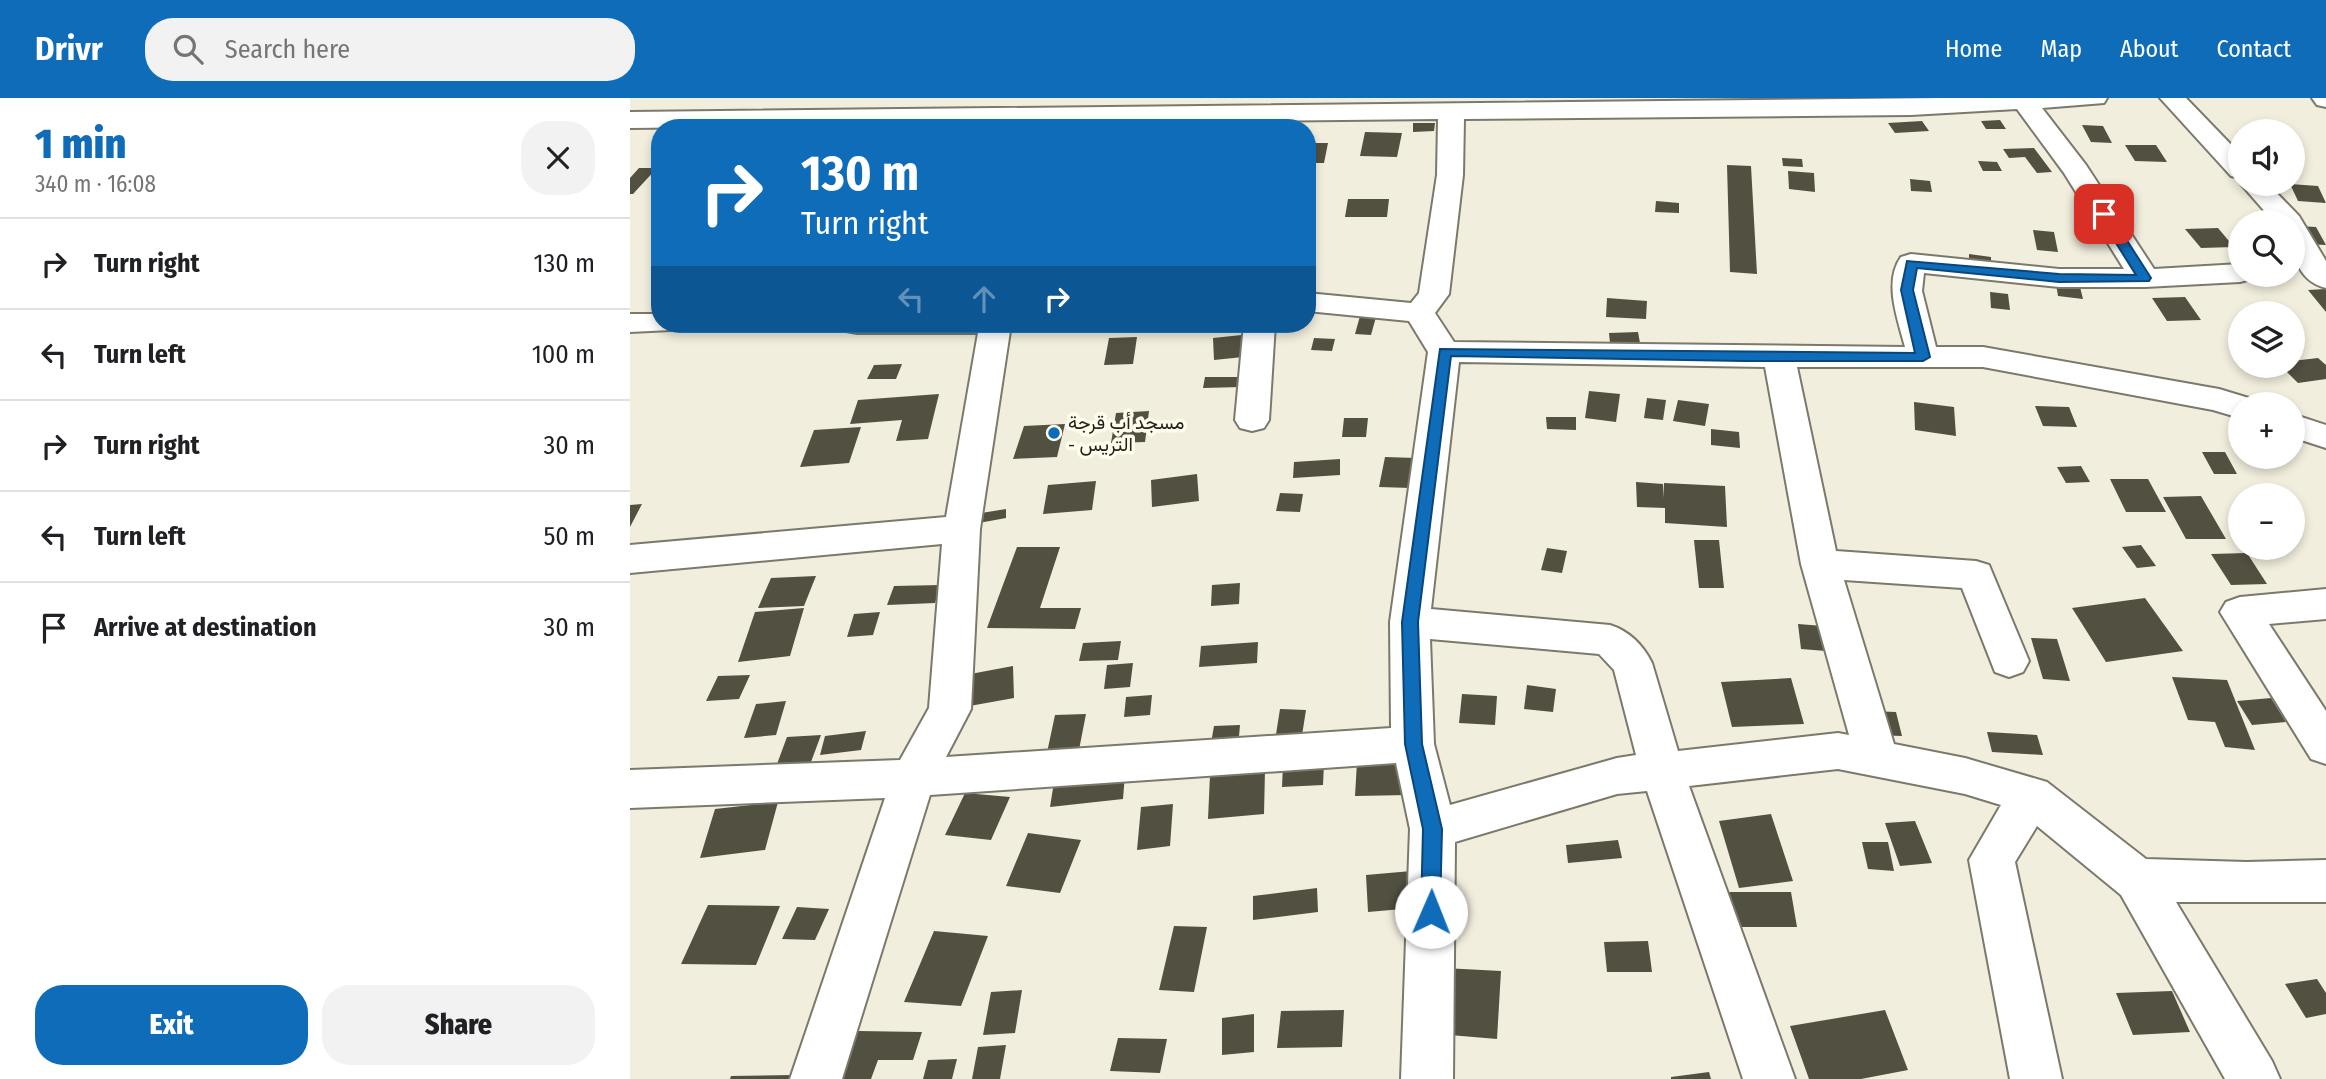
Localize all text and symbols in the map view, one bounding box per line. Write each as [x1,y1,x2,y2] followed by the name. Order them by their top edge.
[145,18,635,81] search box
[35,29,103,69] text: Drivr
[169,30,207,68] icon: search
[225,34,350,65] text: Search here
[1945,35,2002,63] text: Home
[2040,35,2082,63] text: Map
[2120,35,2178,63] text: About
[2216,35,2291,63] text: Contact
[35,119,126,169] text: 1 min
[2228,119,2305,560] map controls
[2228,119,2305,196] button: sound
[521,121,595,195] button: close
[801,144,919,203] text: 130 m
[686,147,777,238] icon: right
[35,170,156,198] text: 340 m · 16:08
[2074,184,2134,244] pin
[2085,195,2123,233] icon: arrive
[801,204,928,242] text: Turn right
[2228,210,2305,287] button: search
[35,245,73,283] icon: right
[94,248,200,279] text: Turn right
[533,248,595,279] text: 130 m
[892,280,930,318] icon: left
[965,280,1003,318] icon: ahead
[1038,280,1076,318] icon: right
[2228,301,2305,378] button: layers
[35,336,73,374] icon: left
[94,339,186,370] text: Turn left
[532,339,595,370] text: 100 m
[2228,392,2305,469] button: +
[1068,411,1184,456] place label: مسجد أب قرجة - التريس
[1046,425,1062,441] marker: مسجد أب قرجة - التريس
[35,427,73,465] icon: right
[94,430,200,461] text: Turn right
[544,430,595,461] text: 30 m
[2228,483,2305,560] button: −
[35,518,73,556] icon: left
[94,521,186,552] text: Turn left
[543,521,595,552] text: 50 m
[35,609,73,647] icon: arrive
[94,612,317,643] text: Arrive at destination
[544,612,595,643] text: 30 m
[1394,875,1468,949] position arrow
[35,985,308,1065] button: Exit
[322,985,595,1065] button: Share

